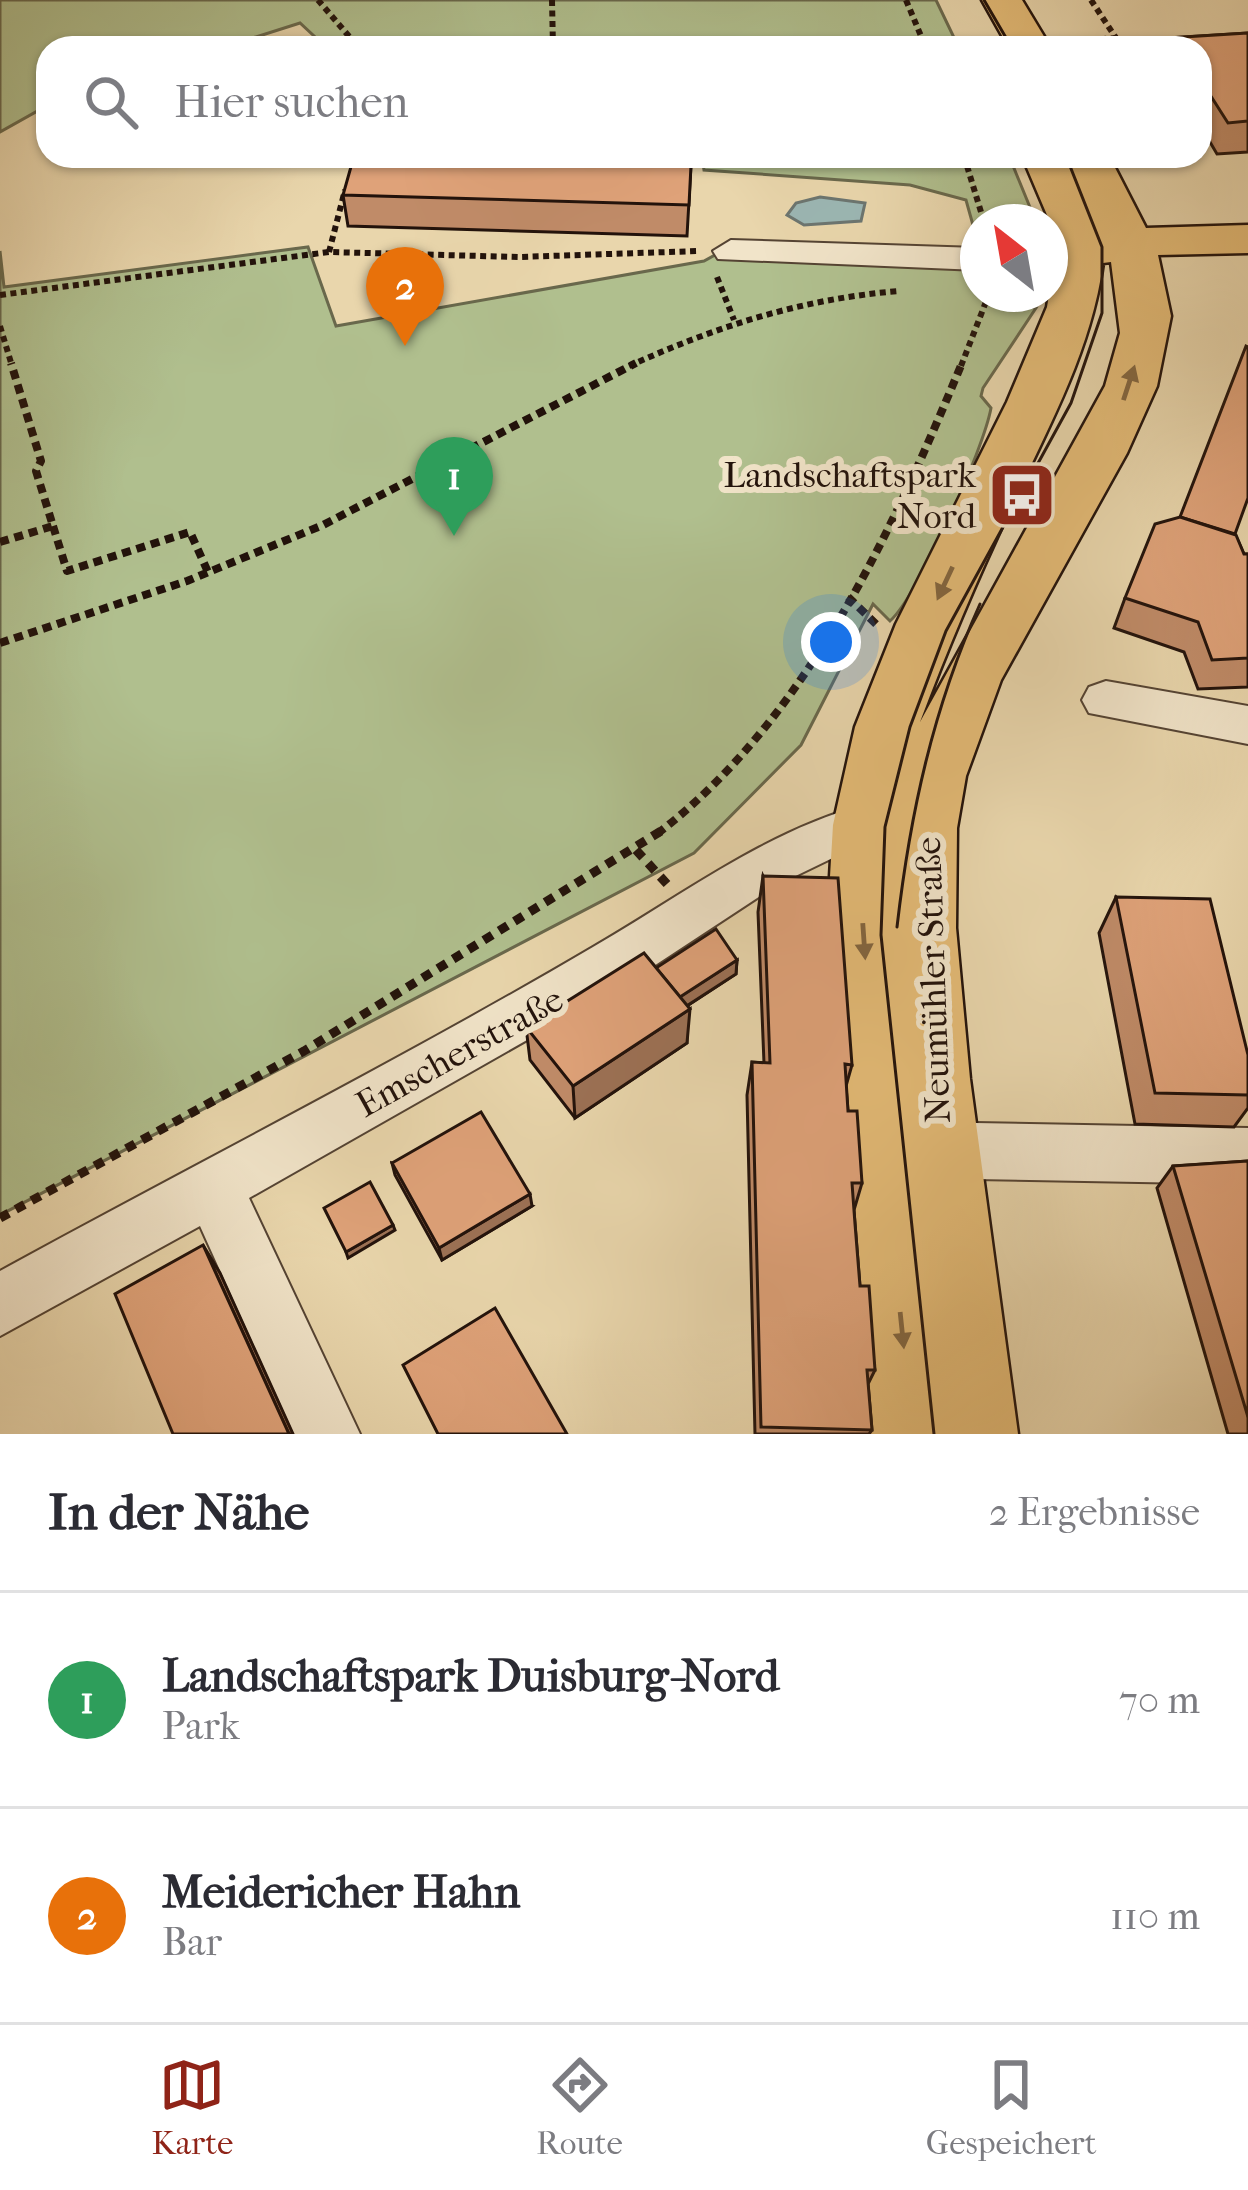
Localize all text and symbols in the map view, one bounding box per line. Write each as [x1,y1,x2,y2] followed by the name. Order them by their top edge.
[36,36,1212,168] search box
[78,69,144,135] icon: search
[174,76,409,129] text: Hier suchen
[960,204,1068,312] north arrow
[366,247,444,346] pin: 2
[1121,364,1140,401] one-way arrow
[415,437,493,536] pin: 1
[724,454,976,537] place label: Landschaftspark Nord
[987,460,1057,530] bus stop icon: Landschaftspark Nord
[935,566,955,601] one-way arrow
[801,612,861,672] your location
[907,836,959,1124] street label: Neumühler Straße
[854,923,873,961] one-way arrow
[349,978,570,1126] street label: Emscherstraße
[893,1311,912,1349] one-way arrow
[48,1482,309,1542] text: In der Nähe
[989,1489,1200,1535] text: 2 Ergebnisse
[162,1650,779,1703] text: Landschaftspark Duisburg-Nord
[80,1677,94,1723] text: 1
[1119,1677,1200,1723] text: 70 m
[162,1703,240,1749] text: Park
[162,1866,520,1919] text: Meidericher Hahn
[77,1893,97,1939] text: 2
[1110,1893,1200,1939] text: 110 m
[162,1919,222,1965] text: Bar
[151,2052,233,2163] tab: Karte
[536,2052,623,2163] tab: Route
[926,2052,1097,2163] tab: Gespeichert

